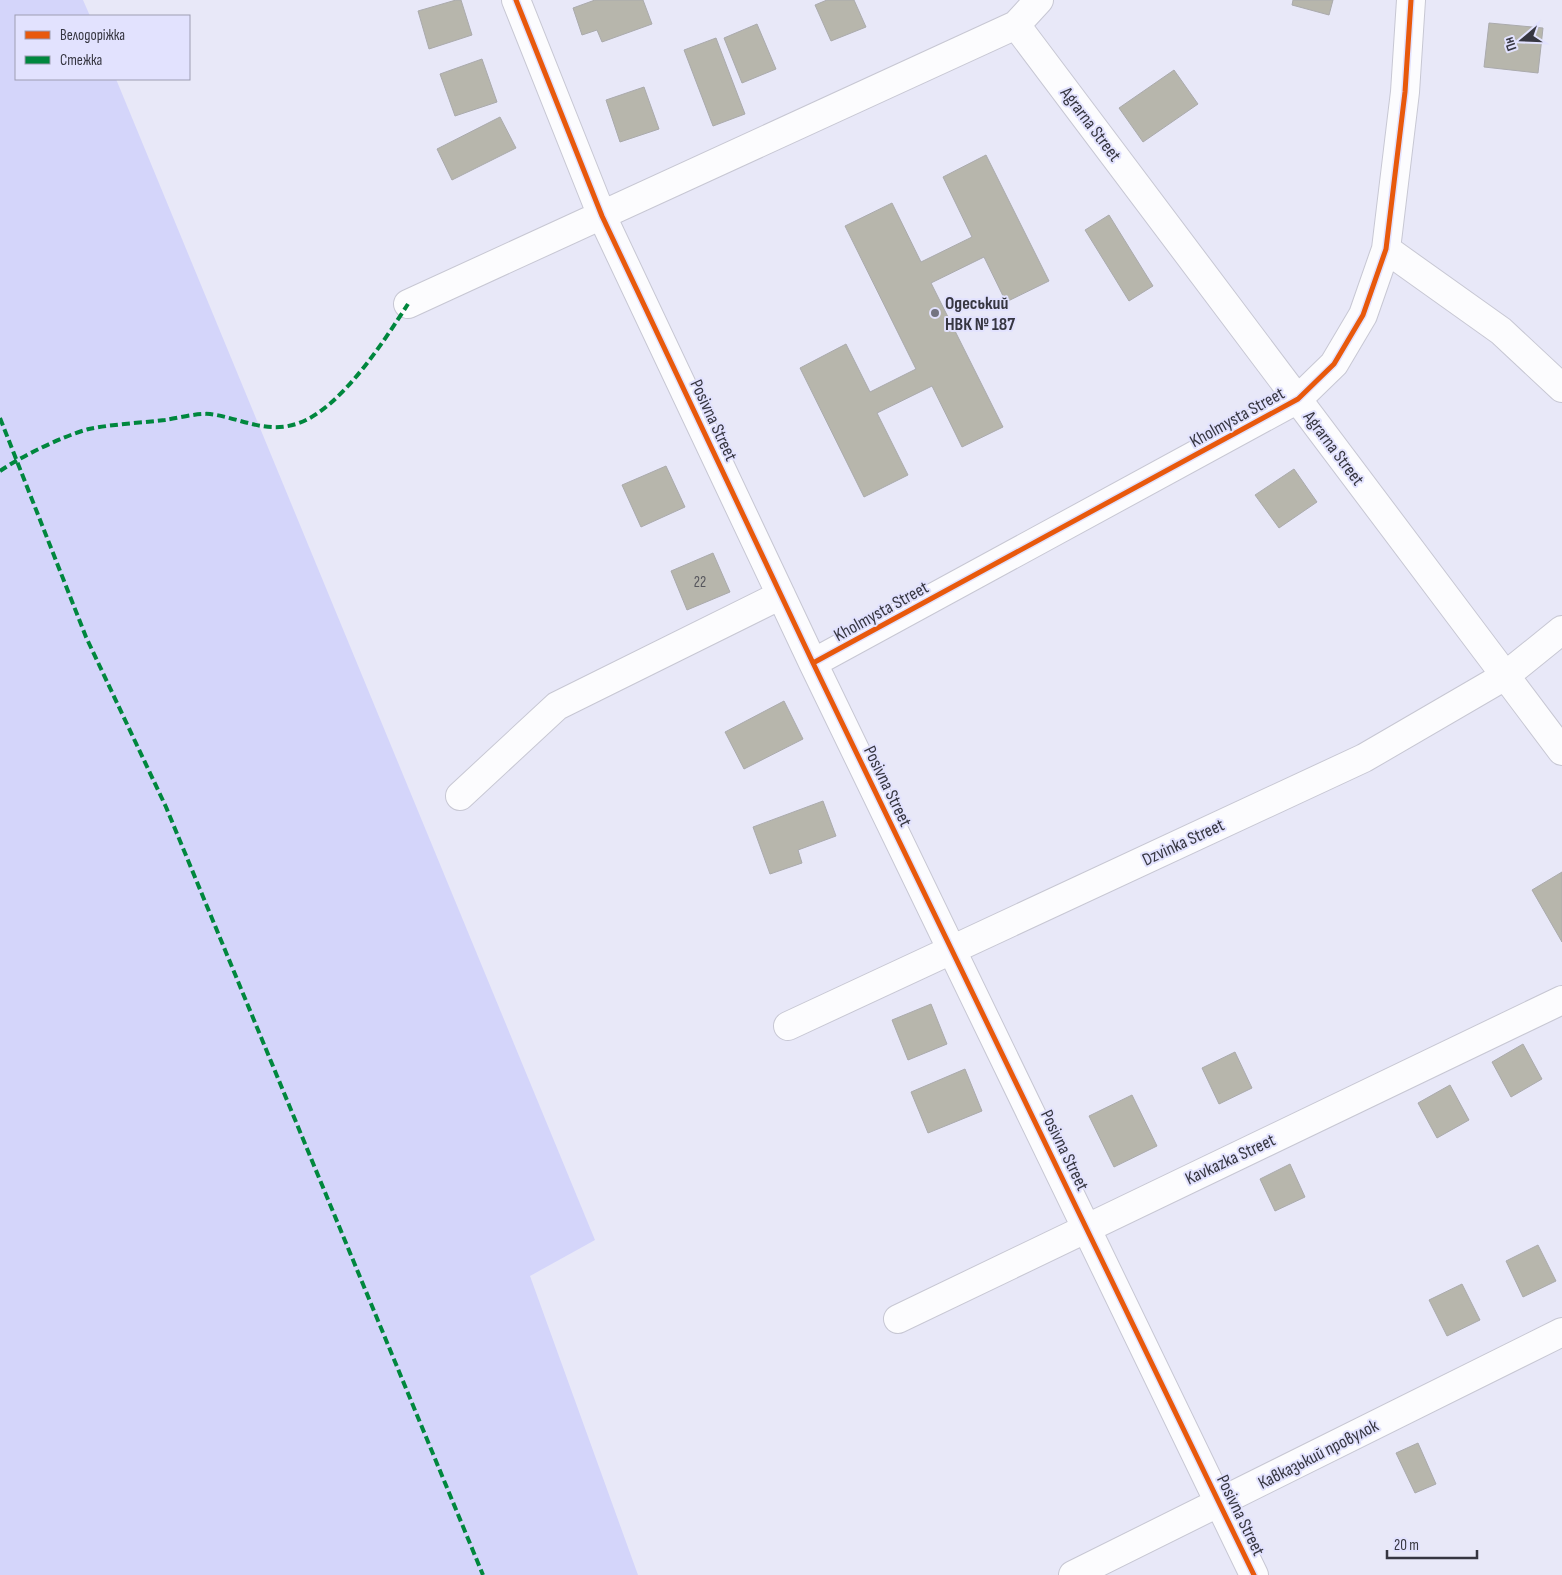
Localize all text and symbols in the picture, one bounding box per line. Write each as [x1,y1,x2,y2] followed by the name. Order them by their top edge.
[15,15,190,80] legend
[1497,15,1547,65] north arrow
[60,26,125,45] text: Велодоріжка
[1500,35,1520,53] text: Пн
[60,51,103,70] text: Стежка
[1055,82,1126,166] street label: Agrarna Street
[945,293,1015,335] place label: Одеський НВК № 187
[929,307,941,319] marker: Одеський НВК № 187
[686,376,742,465] street label: Posivna Street
[1186,383,1289,452] street label: Kholmysta Street
[1298,406,1369,490] street label: Agrarna Street
[694,573,706,592] house number: 22
[830,577,933,646] street label: Kholmysta Street
[859,742,916,831] street label: Posivna Street
[1139,814,1228,871] street label: Dzvinka Street
[1036,1106,1093,1195] street label: Posivna Street
[1182,1129,1279,1189] street label: Kavkazka Street
[1255,1415,1382,1494] street label: Кавказький провулок
[1212,1471,1269,1560] street label: Posivna Street
[1387,1528,1477,1560] scale bar
[1394,1536,1419,1555] text: 20 m

